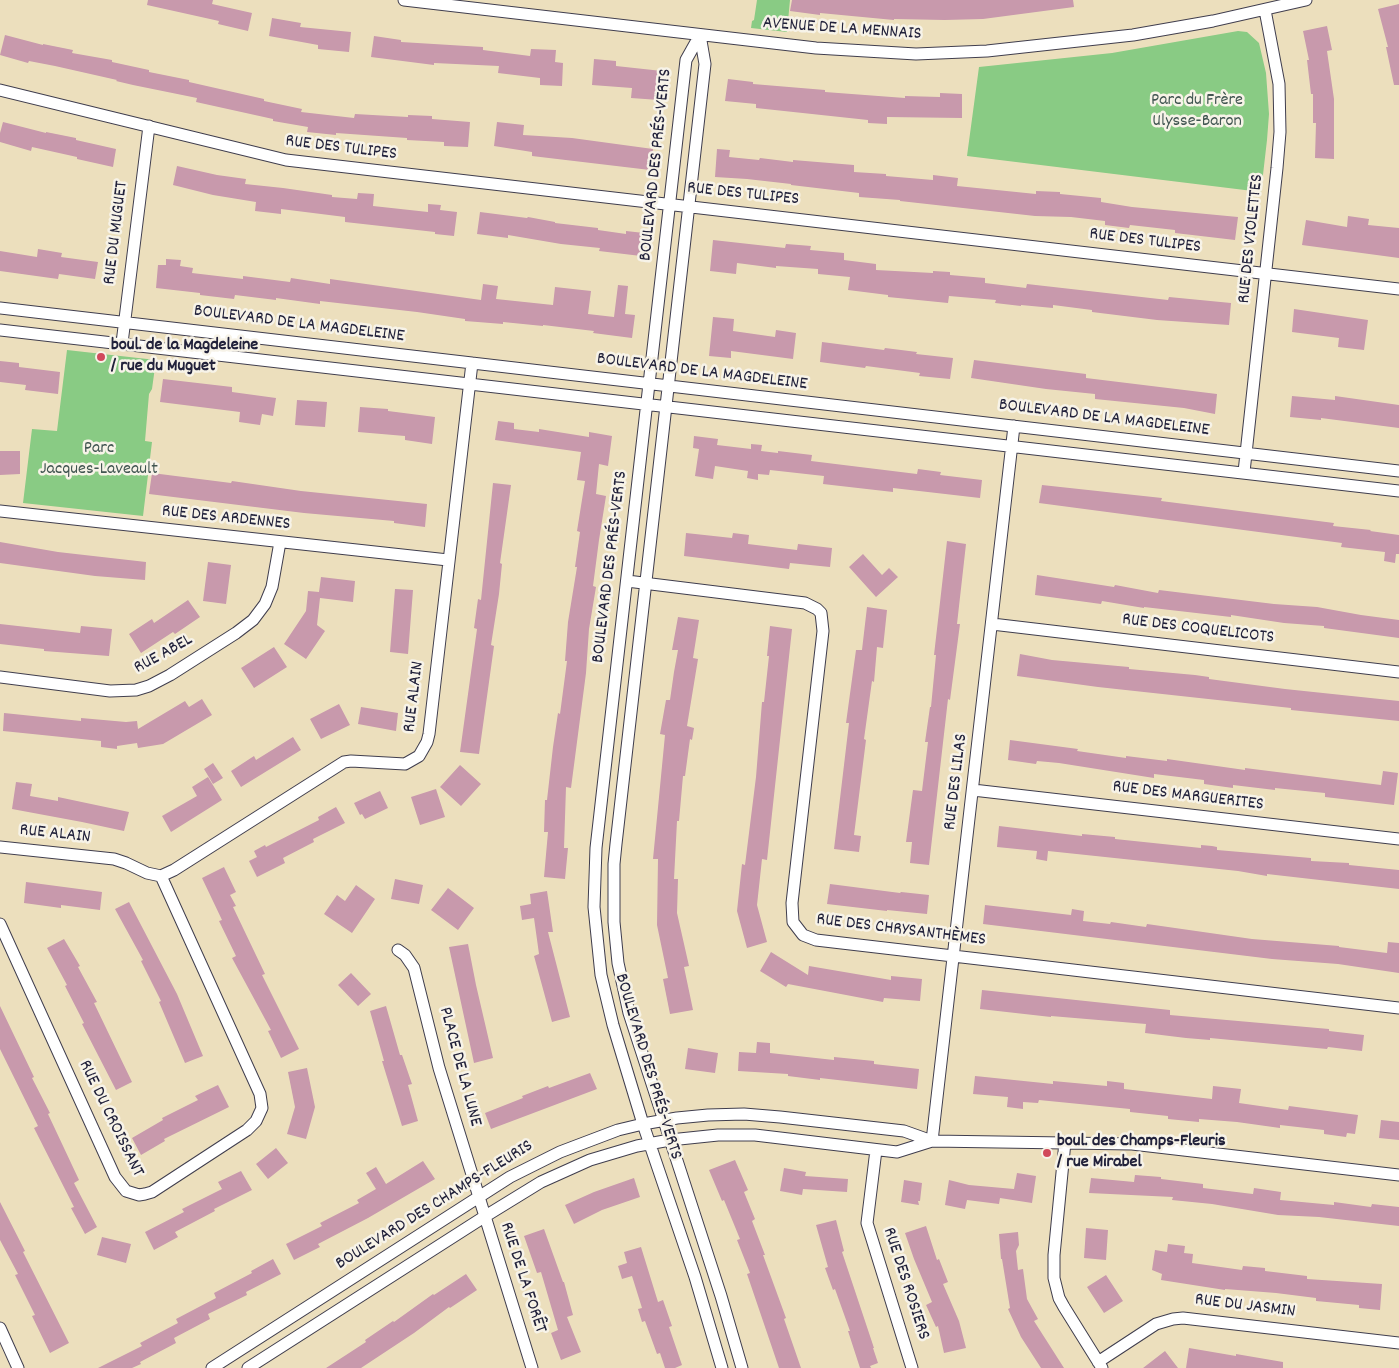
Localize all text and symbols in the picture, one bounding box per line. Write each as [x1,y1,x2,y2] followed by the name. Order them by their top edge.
[762,14,922,46] street label: AVENUE DE LA MENNAIS
[636,68,678,262] street label: BOULEVARD DES PRÉS-VERTS
[1151,91,1243,134] park label: Parc du Frère Ulysse-Baron
[284,131,398,167] street label: RUE DES TULIPES
[1234,173,1270,305] street label: RUE DES VIOLETTES
[686,178,800,212] street label: RUE DES TULIPES
[100,180,134,286] street label: RUE DU MUGUET
[1088,224,1202,260] street label: RUE DES TULIPES
[193,301,405,349] street label: BOULEVARD DE LA MAGDELEINE
[111,336,258,378] place label: boul. de la Magdeleine / rue du Muguet
[596,349,808,397] street label: BOULEVARD DE LA MAGDELEINE
[95,351,107,363] marker: boul. de la Magdeleine / rue du Muguet
[998,395,1210,443] street label: BOULEVARD DE LA MAGDELEINE
[40,439,158,482] park label: Parc Jacques-Laveault
[589,470,633,664] street label: BOULEVARD DES PRÉS-VERTS
[161,502,291,536] street label: RUE DES ARDENNES
[1121,610,1275,650] street label: RUE DES COQUELICOTS
[131,630,197,680] street label: RUE ABEL
[400,660,430,734] street label: RUE ALAIN
[940,732,974,832] street label: RUE DES LILAS
[1111,777,1265,817] street label: RUE DES MARGUERITES
[18,821,92,849] street label: RUE ALAIN
[815,910,987,952] street label: RUE DES CHRYSANTHÈMES
[608,971,686,1163] street label: BOULEVARD DES PRÉS-VERTS
[433,1005,485,1129] street label: PLACE DE LA LUNE
[72,1057,148,1181] street label: RUE DU CROISSANT
[1057,1132,1226,1174] place label: boul. des Champs-Fleuris / rue Mirabel
[332,1136,538,1276] street label: BOULEVARD DES CHAMPS-FLEURIS
[1041,1147,1053,1159] marker: boul. des Champs-Fleuris / rue Mirabel
[494,1220,550,1336] street label: RUE DE LA FORÊT
[877,1225,933,1343] street label: RUE DES ROSIERS
[1193,1290,1297,1324] street label: RUE DU JASMIN

